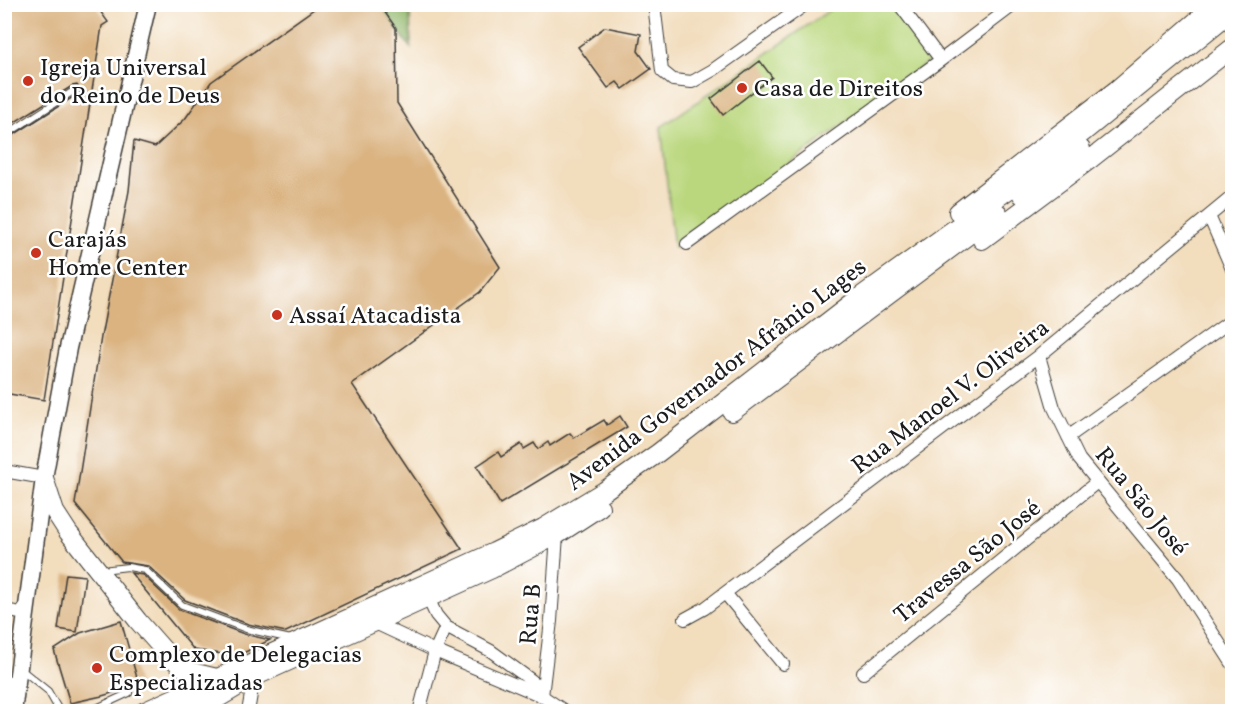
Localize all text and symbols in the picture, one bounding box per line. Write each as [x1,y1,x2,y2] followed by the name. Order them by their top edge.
[40,52,220,114] place label: Igreja Universal do Reino de Deus
[754,73,923,107] place label: Casa de Direitos
[21,74,35,88] marker: Igreja Universal do Reino de Deus
[735,81,749,95] marker: Casa de Direitos
[48,224,187,286] place label: Carajás Home Center
[29,246,43,260] marker: Carajás Home Center
[560,251,874,500] street label: Avenida Governador Afrânio Lages
[289,300,461,334] place label: Assaí Atacadista
[270,308,284,322] marker: Assaí Atacadista
[845,312,1057,483] street label: Rua Manoel V. Oliveira
[1086,440,1195,564] street label: Rua São José
[887,493,1049,633] street label: Travessa São José
[512,582,552,646] street label: Rua B
[109,639,362,701] place label: Complexo de Delegacias Especializadas
[90,661,104,675] marker: Complexo de Delegacias Especializadas

